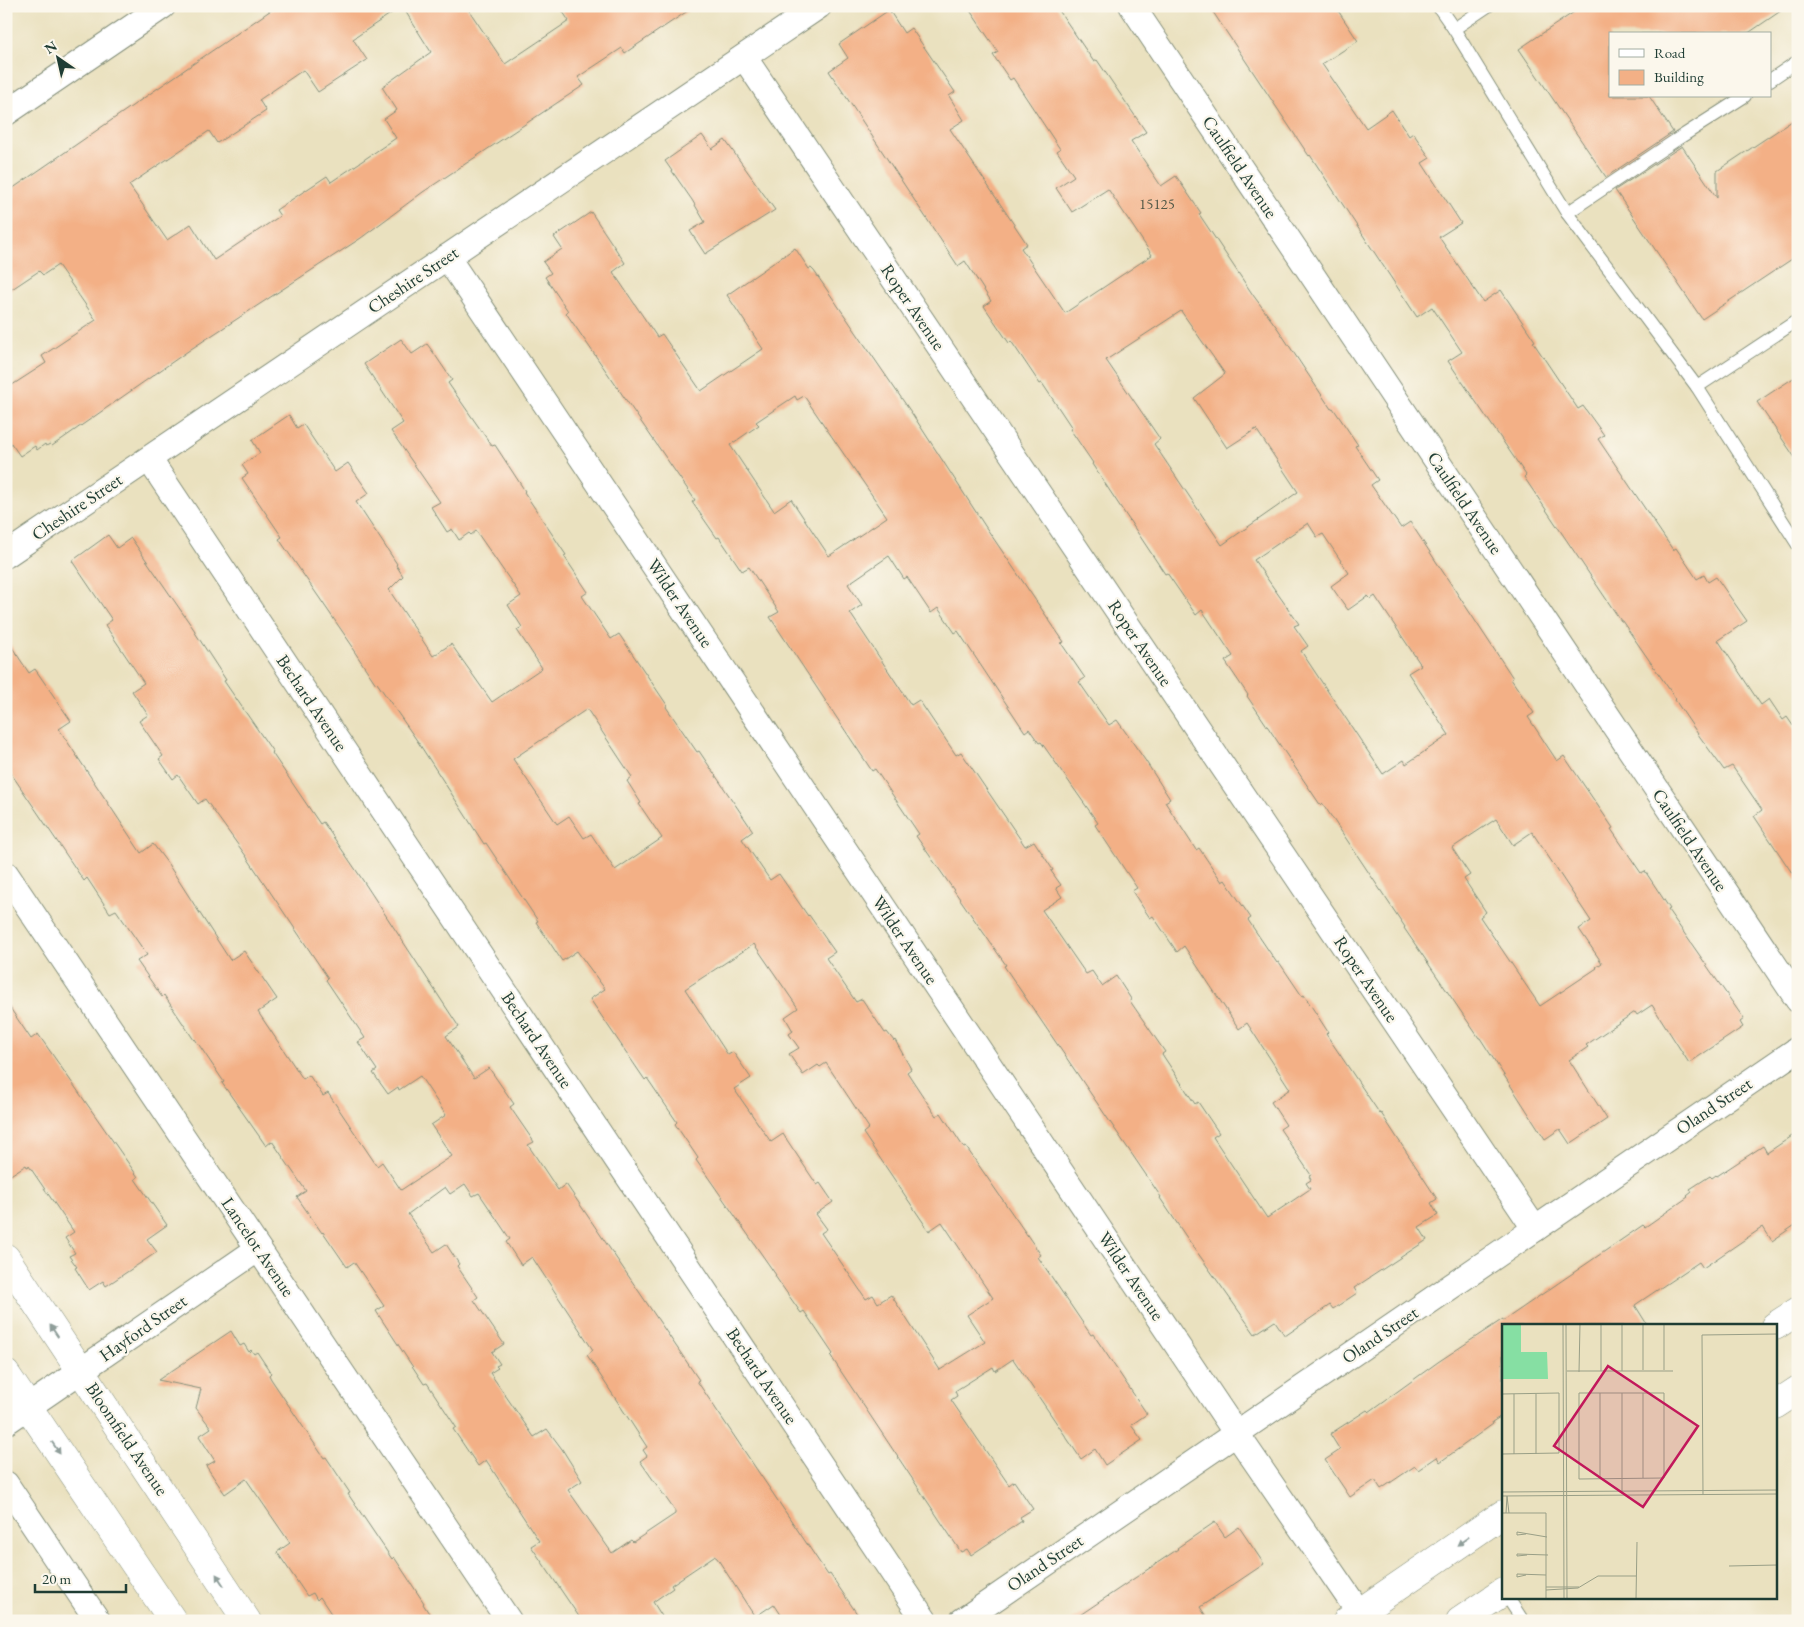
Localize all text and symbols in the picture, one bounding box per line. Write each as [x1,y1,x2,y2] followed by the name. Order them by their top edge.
[32,32,82,82] north arrow
[1609,32,1772,98] legend
[41,36,61,58] text: N
[1654,43,1686,62] text: Road
[1654,67,1704,86] text: Building
[1198,111,1283,222] street label: Caulfield Avenue
[1139,194,1175,213] house number: 15125
[363,241,463,318] street label: Cheshire Street
[876,259,951,354] street label: Roper Avenue
[1423,447,1508,558] street label: Caulfield Avenue
[27,468,127,545] street label: Cheshire Street
[642,554,719,652] street label: Wilder Avenue
[1103,595,1178,690] street label: Roper Avenue
[272,650,353,755] street label: Bechard Avenue
[1648,784,1733,895] street label: Caulfield Avenue
[867,891,944,989] street label: Wilder Avenue
[1329,931,1404,1026] street label: Roper Avenue
[497,987,578,1092] street label: Bechard Avenue
[1671,1072,1756,1139] street label: Oland Street
[217,1192,300,1301] street label: Lancelot Avenue
[1093,1227,1170,1325] street label: Wilder Avenue
[94,1289,191,1366] street label: Hayford Street
[1337,1301,1422,1368] street label: Oland Street
[722,1323,803,1428] street label: Bechard Avenue
[50,1324,59,1337] one-way arrow
[1502,1324,1776,1600] inset map
[81,1378,174,1500] street label: Bloomfield Avenue
[51,1441,61,1455] one-way arrow
[1002,1529,1087,1596] street label: Oland Street
[1456,1536,1469,1546] one-way arrow
[35,1562,126,1594] scale bar
[42,1569,71,1588] text: 20 m
[216,1573,225,1587] one-way arrow

